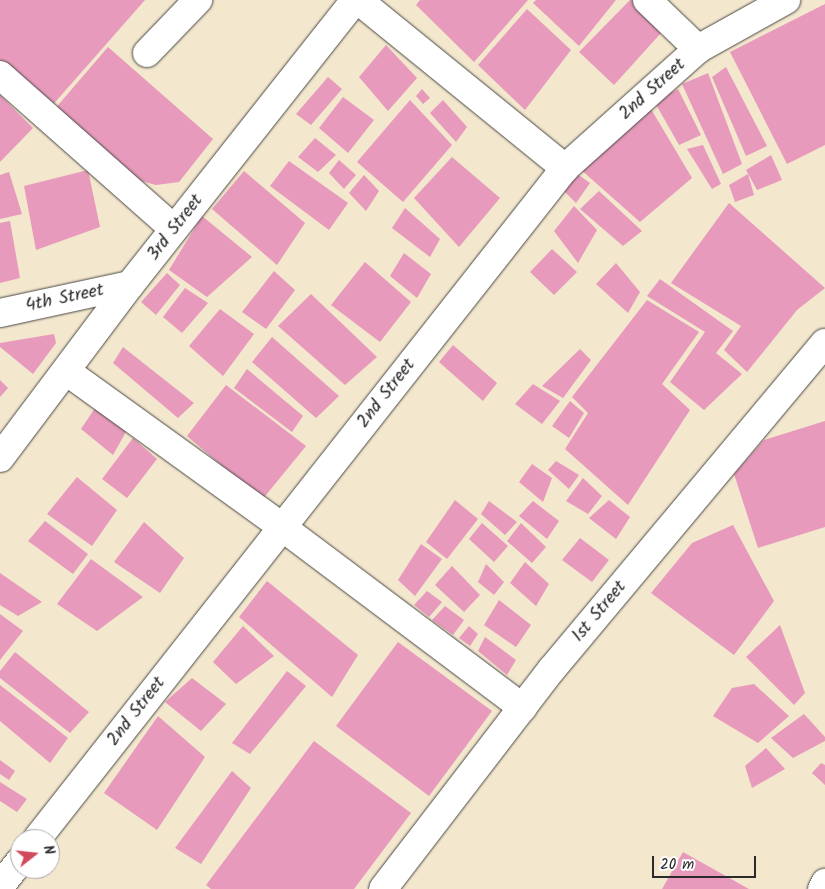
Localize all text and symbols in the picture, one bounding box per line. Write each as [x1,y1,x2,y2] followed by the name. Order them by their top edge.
[615,55,691,125] street label: 2nd Street
[143,191,209,265] street label: 3rd Street
[24,280,106,318] street label: 4th Street
[353,355,421,433] street label: 2nd Street
[568,577,632,647] street label: 1st Street
[103,673,171,751] street label: 2nd Street
[10,829,60,879] north arrow
[37,843,60,857] text: N
[655,846,759,878] scale bar
[660,853,694,877] text: 20 m

